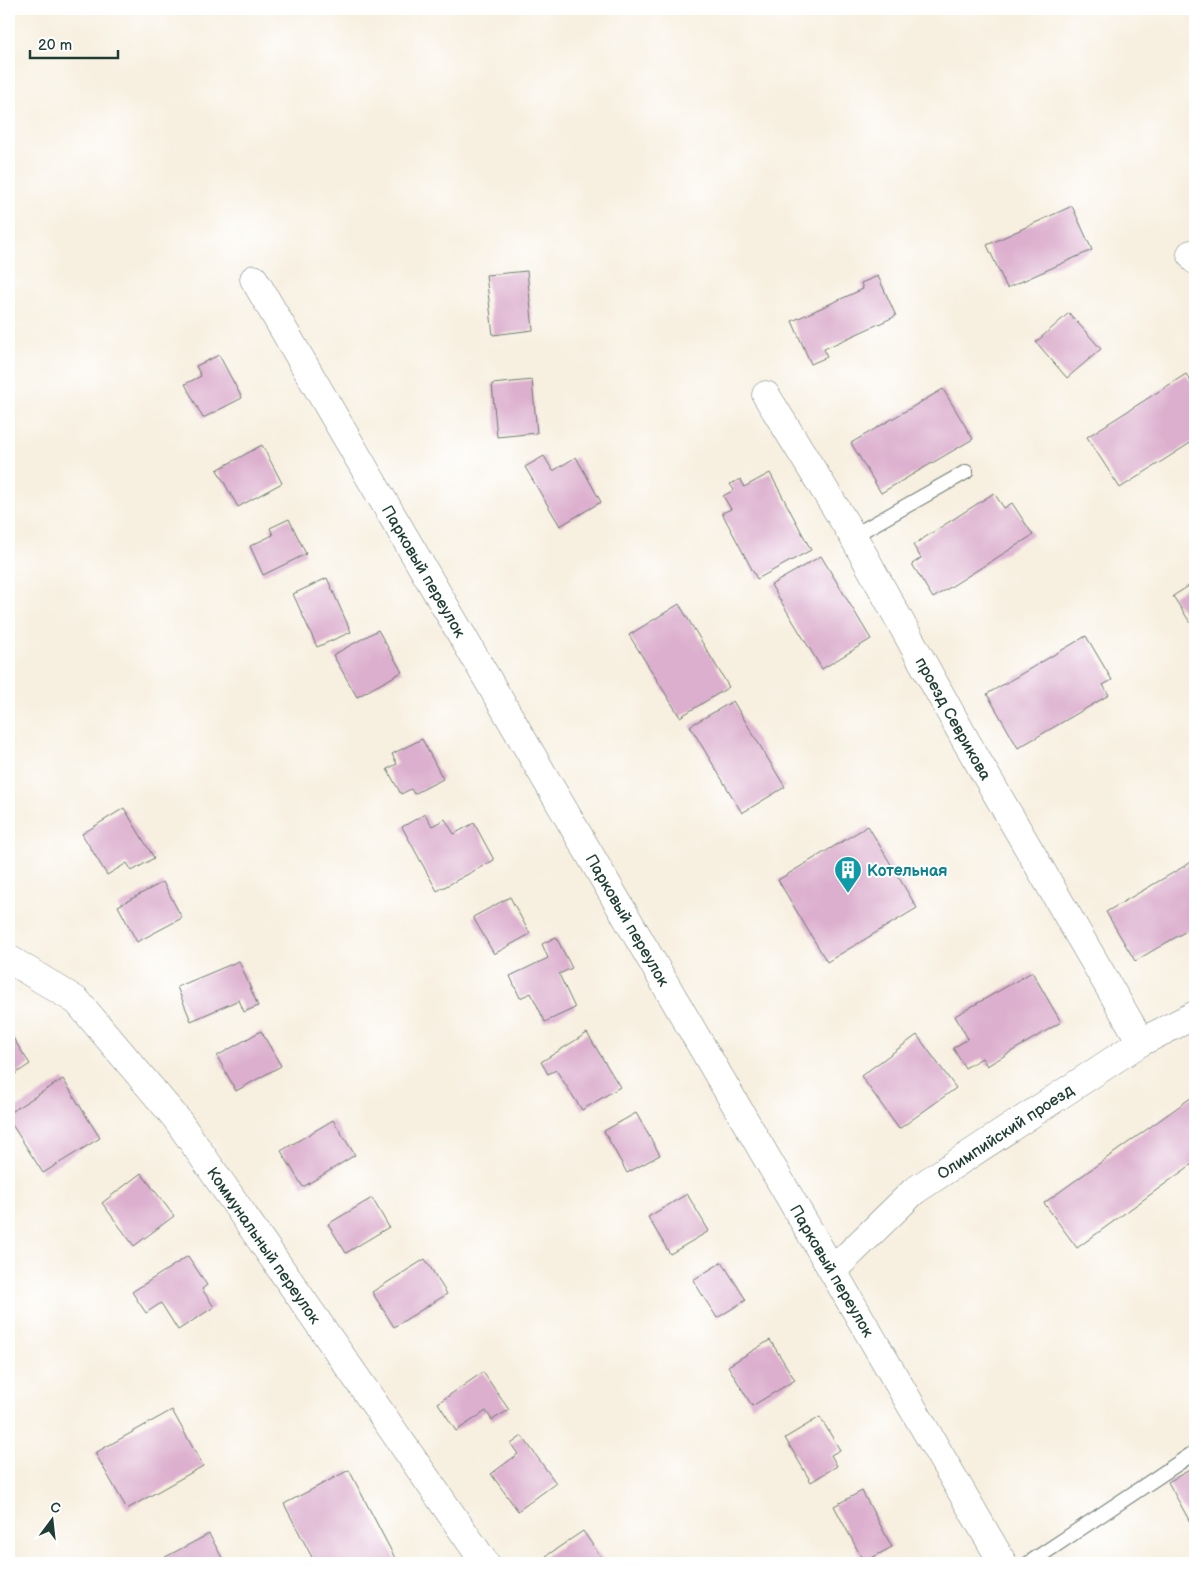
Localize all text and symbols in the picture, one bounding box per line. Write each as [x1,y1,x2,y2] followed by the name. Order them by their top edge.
[30,28,118,60] scale bar
[38,36,72,55] text: 20 m
[377,502,469,642] street label: Парковый переулок
[911,654,995,784] street label: проезд Севрикова
[581,851,673,991] street label: Парковый переулок
[833,855,863,894] building icon: Котельная
[867,862,948,881] place label: Котельная
[934,1081,1078,1184] street label: Олимпийский проезд
[202,1164,324,1328] street label: Коммунальный переулок
[785,1202,877,1341] street label: Парковый переулок
[28,1494,78,1544] north arrow
[48,1498,62,1517] text: С

